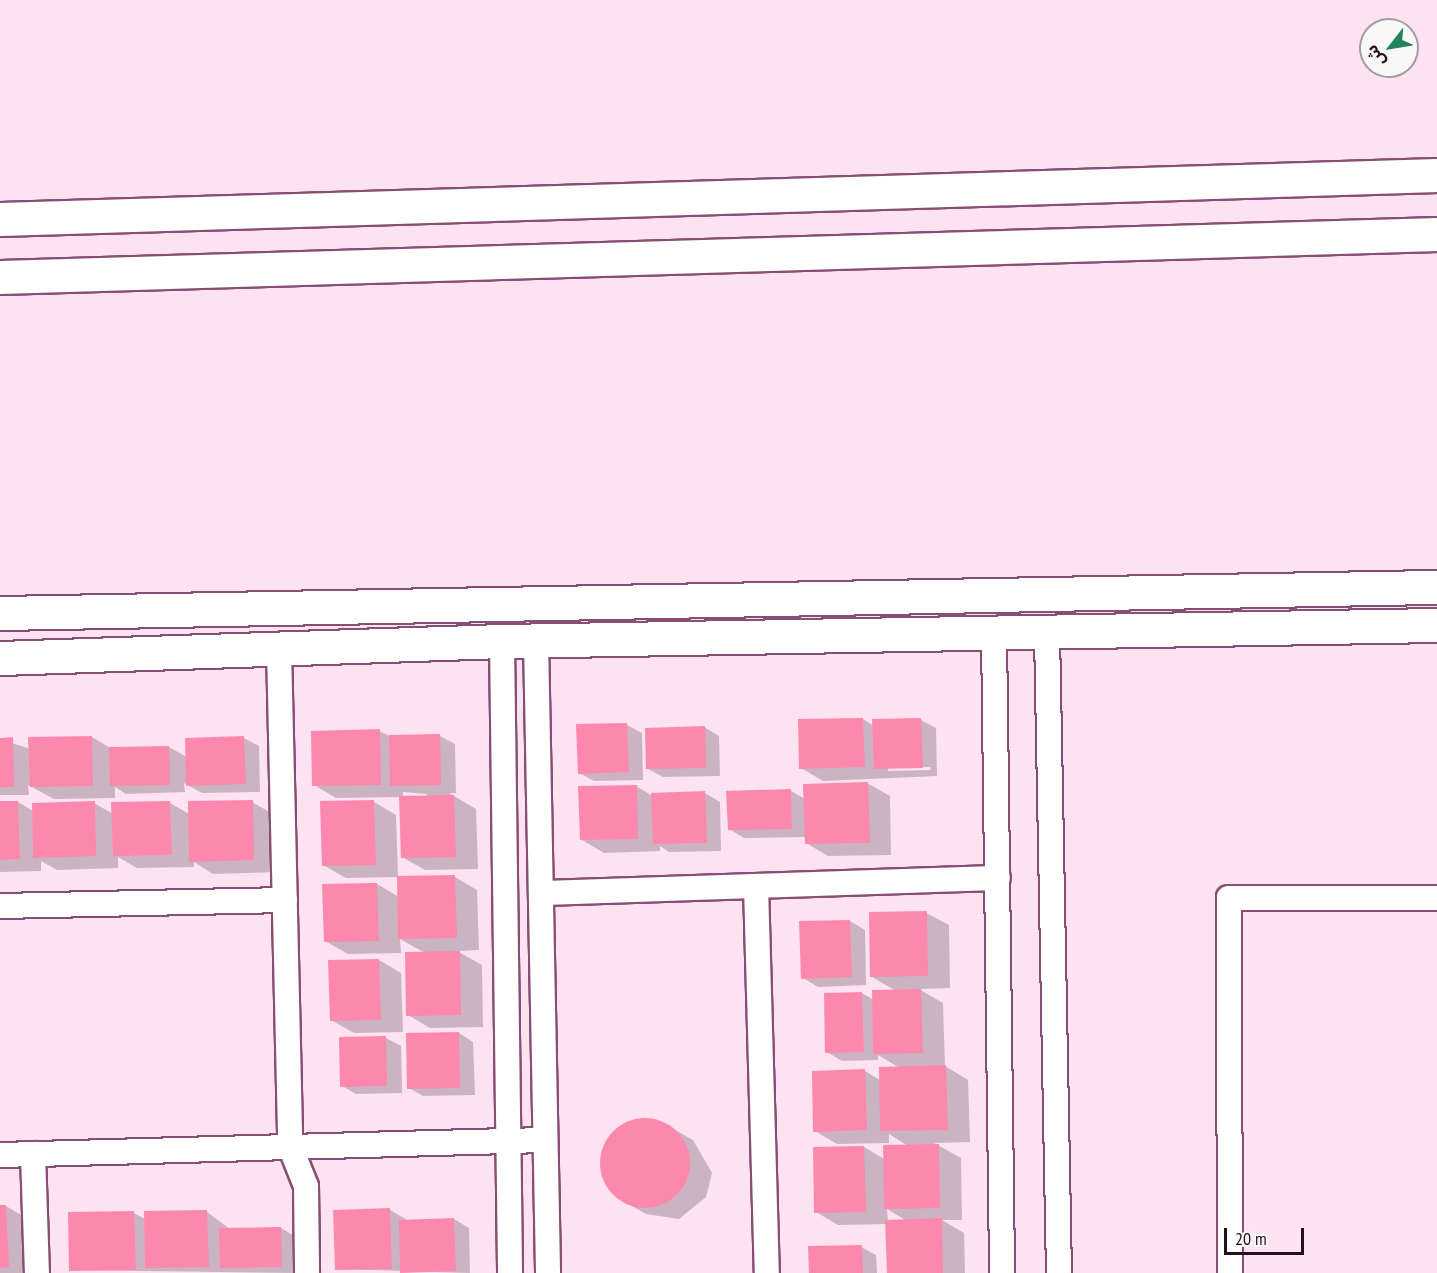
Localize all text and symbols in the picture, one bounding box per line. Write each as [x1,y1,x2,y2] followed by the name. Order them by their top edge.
[1359,18,1419,78] north arrow
[1361,42,1390,71] text: ش
[1227,1216,1306,1254] scale bar
[1235,1227,1267,1250] text: 20 m

